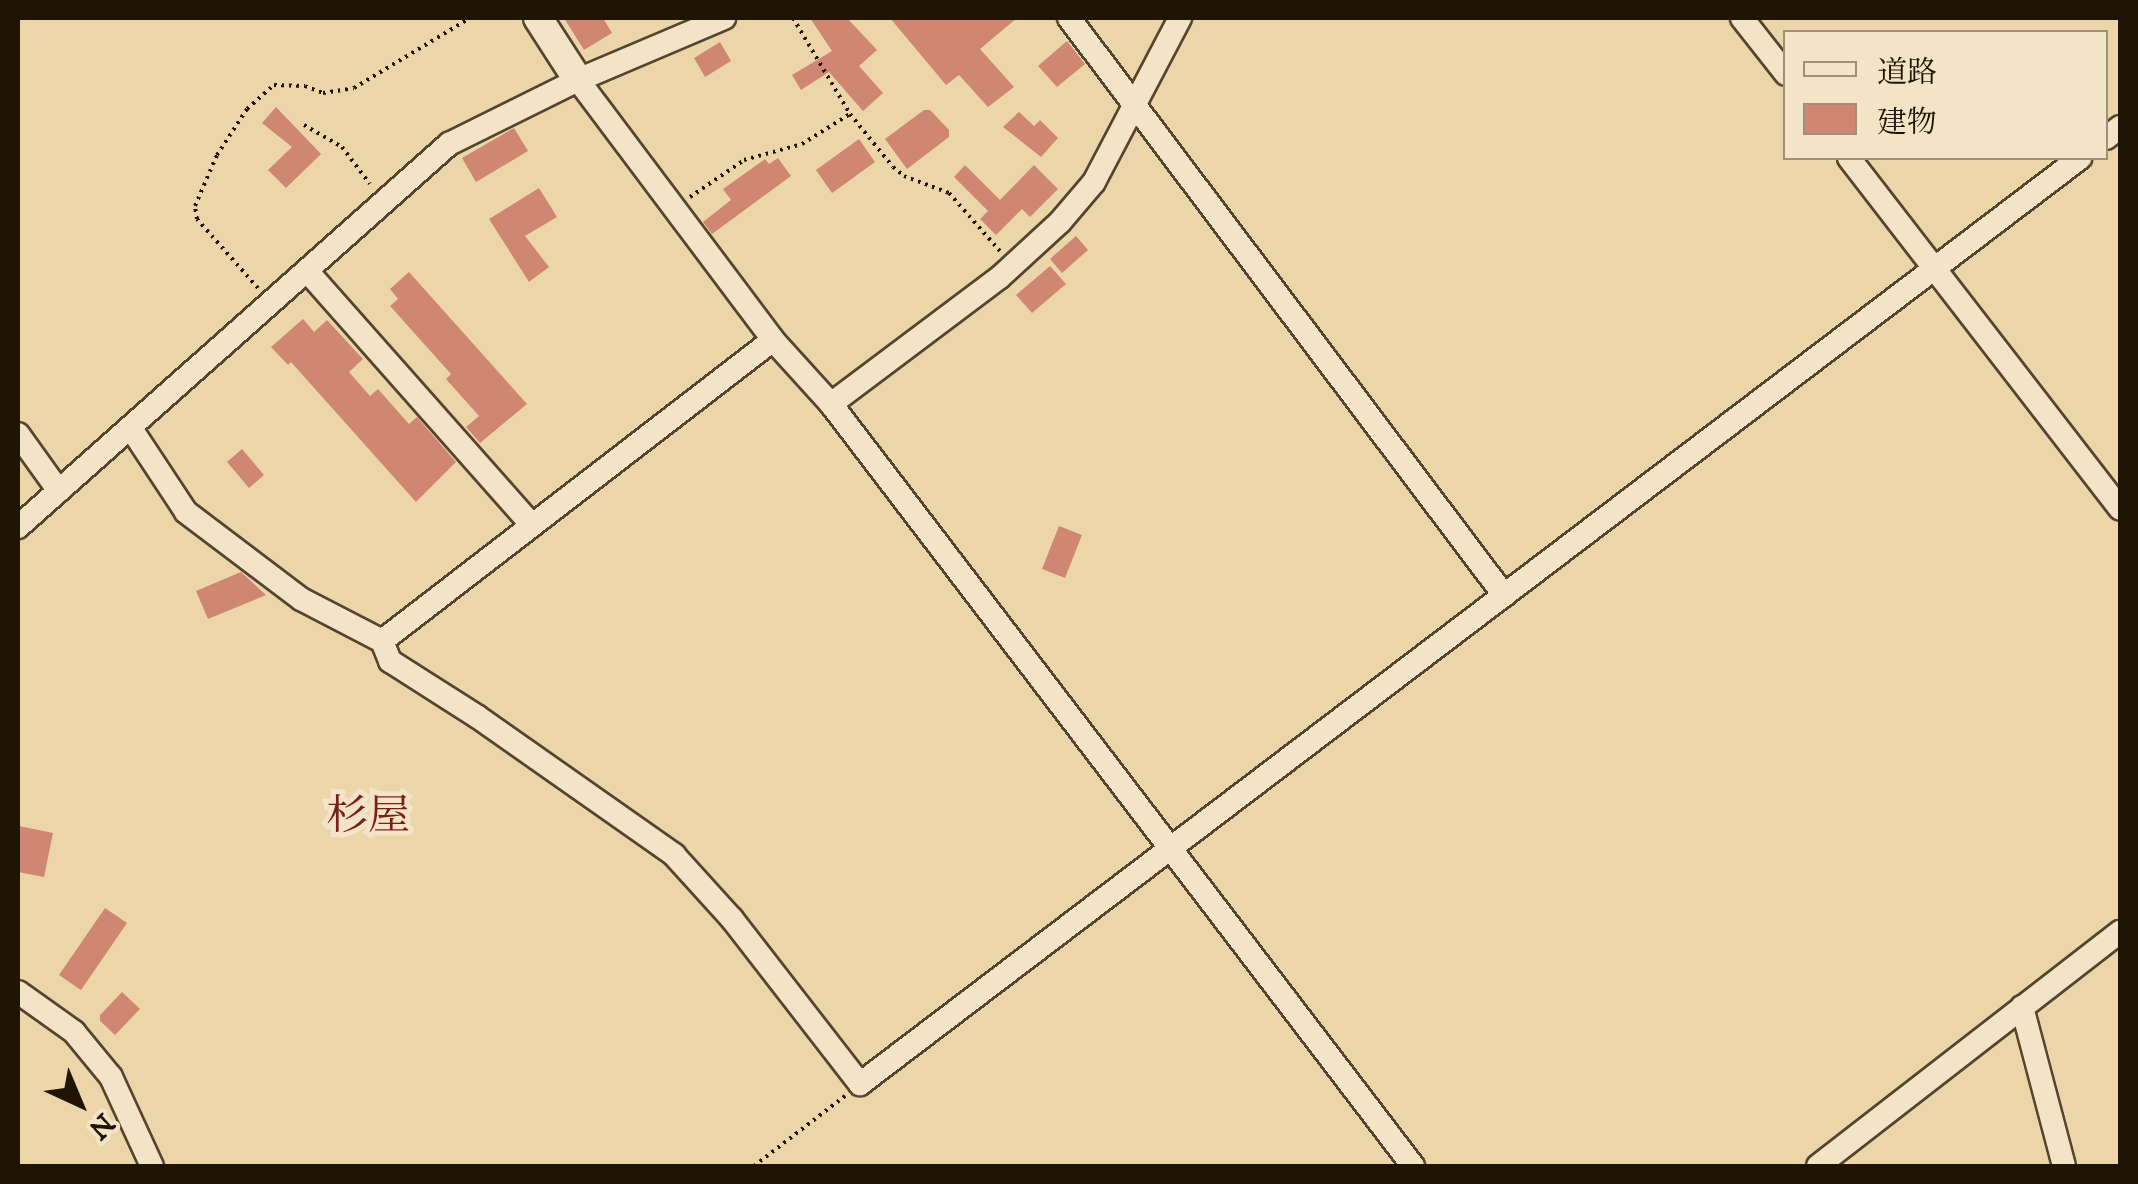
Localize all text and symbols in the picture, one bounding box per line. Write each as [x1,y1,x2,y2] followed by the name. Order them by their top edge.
[1783,30,2108,160] legend
[1877,55,1937,92] text: 道路
[1877,105,1937,142] text: 建物
[326,792,410,842] district label: 杉屋
[30,1054,130,1154] north arrow
[81,1105,122,1147] text: N

